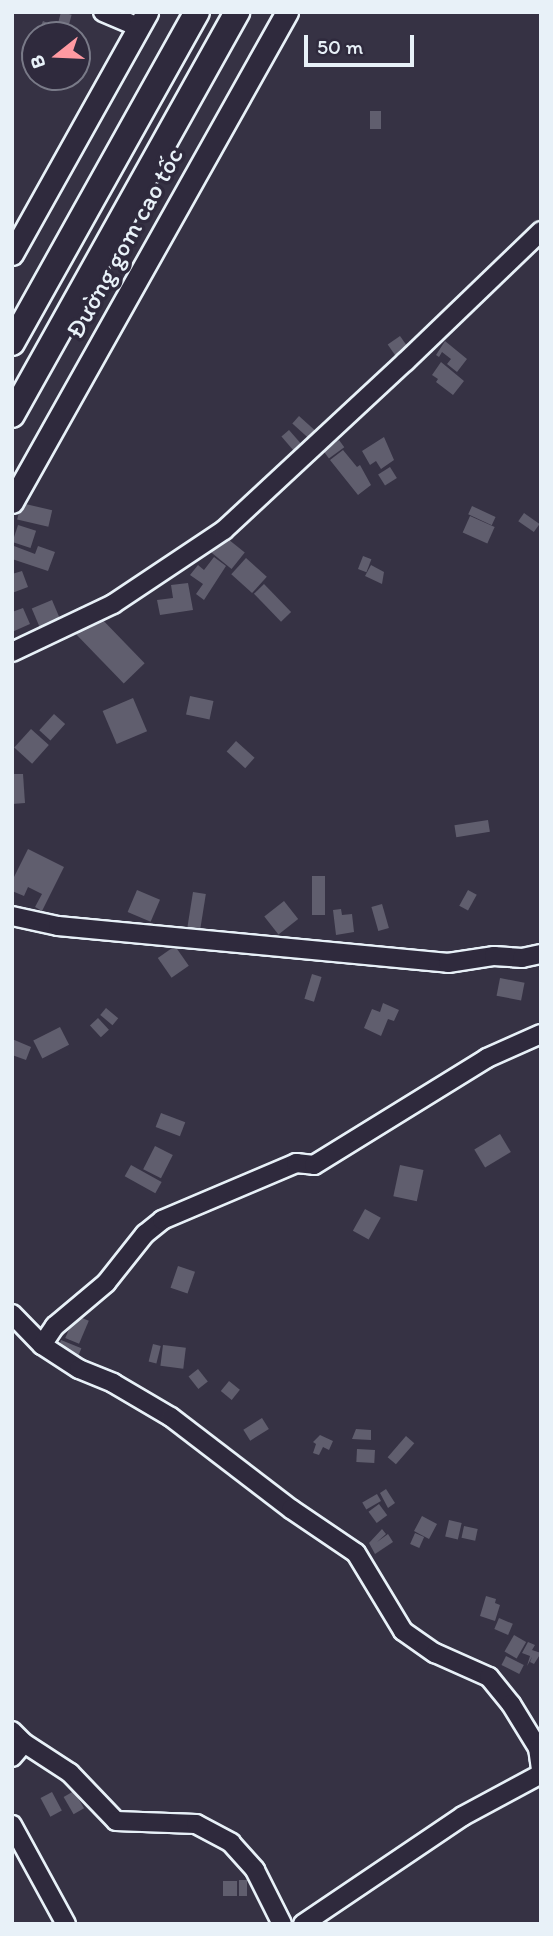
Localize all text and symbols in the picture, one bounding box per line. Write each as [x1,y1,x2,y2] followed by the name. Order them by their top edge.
[21,21,91,91] north arrow
[308,21,418,65] scale bar
[317,34,363,59] text: 50 m
[25,53,50,71] text: B
[60,142,190,344] street label: Đường gom cao tốc

